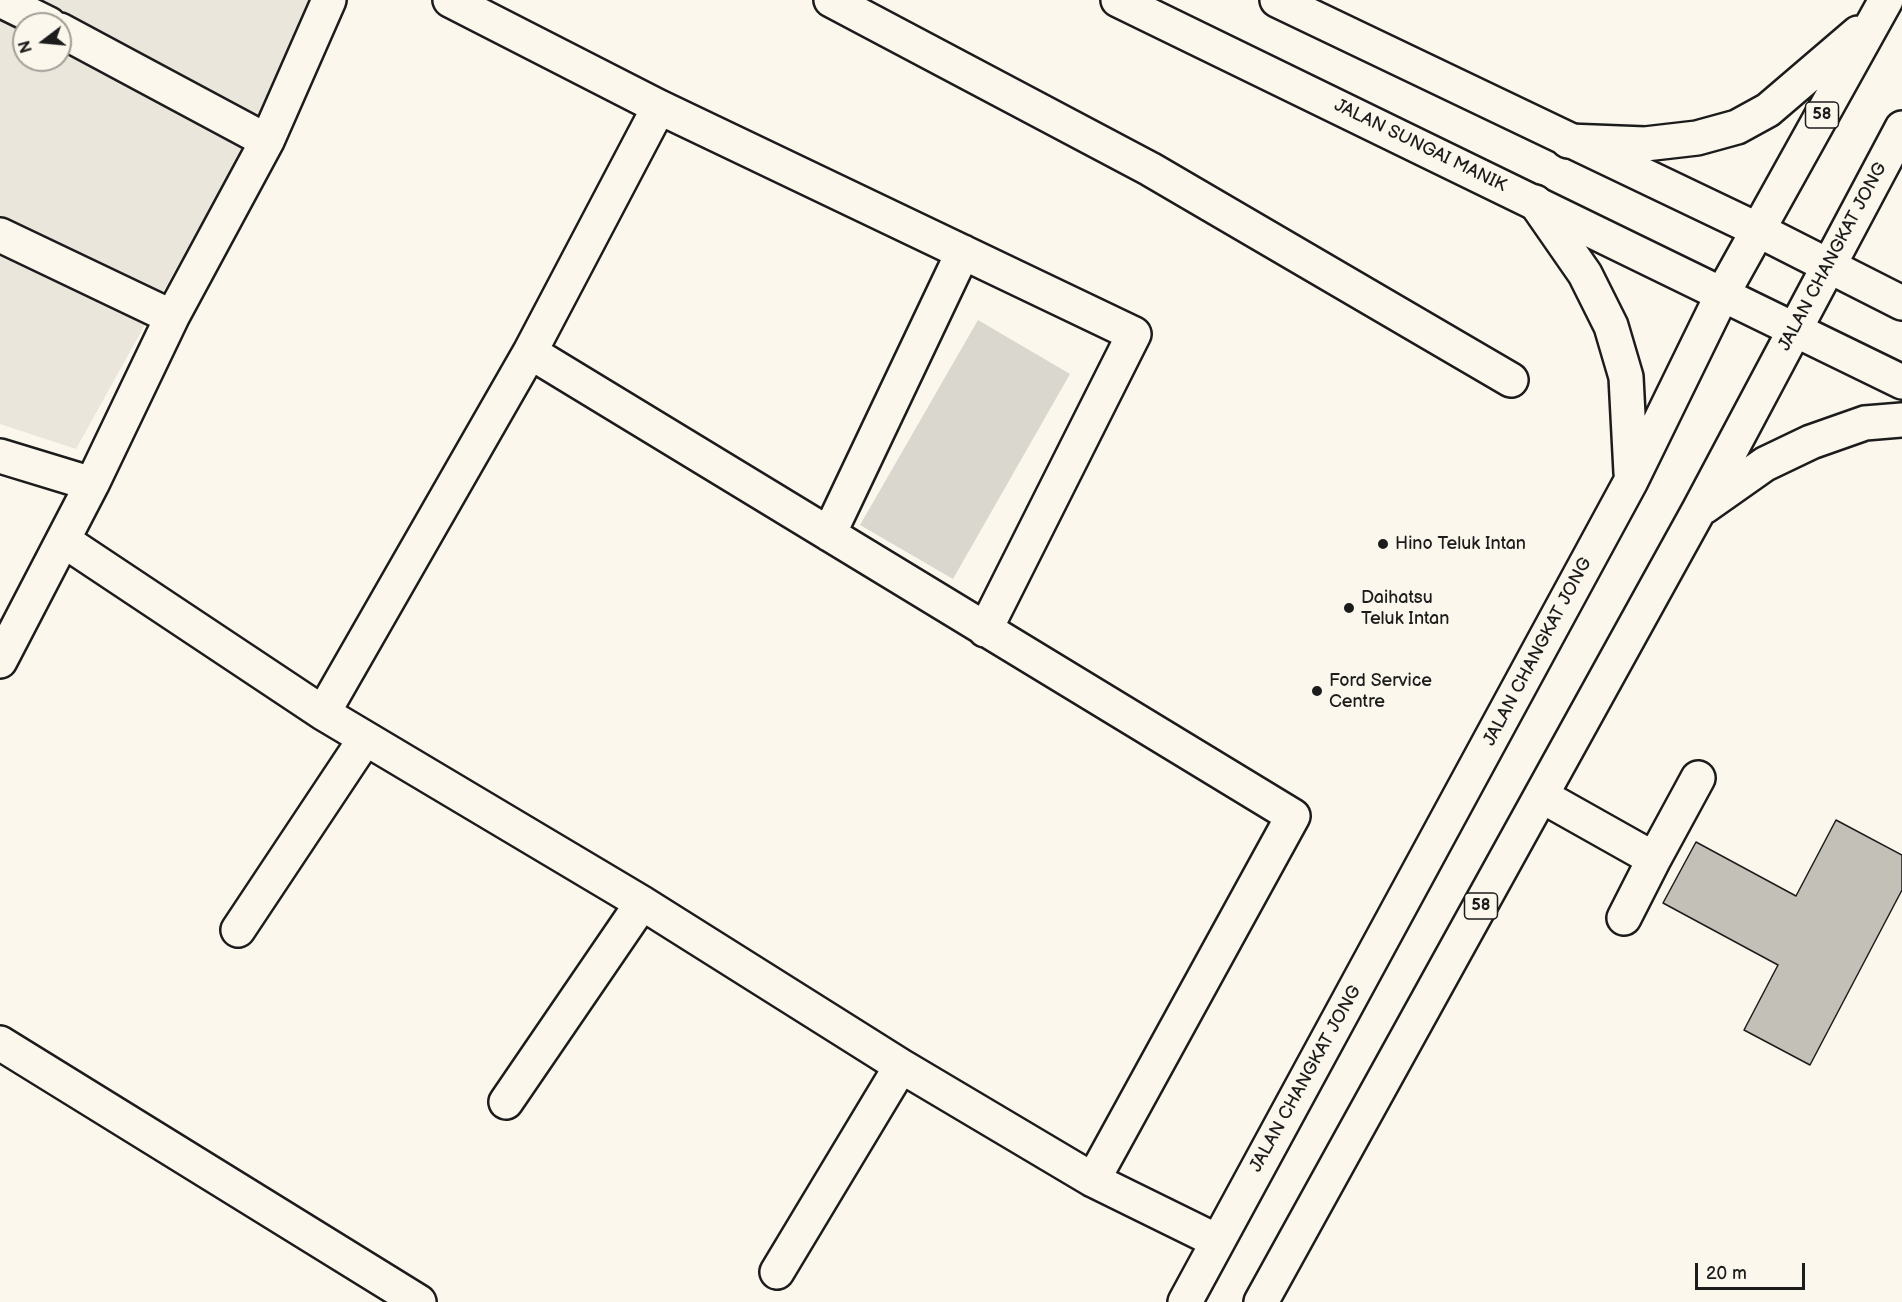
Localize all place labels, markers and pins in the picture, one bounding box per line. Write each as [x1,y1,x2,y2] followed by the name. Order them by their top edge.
[1395,533,1526,555] place label: Hino Teluk Intan
[1376,537,1390,551] marker: Hino Teluk Intan
[1361,587,1449,630] place label: Daihatsu Teluk Intan
[1342,601,1356,615] marker: Daihatsu Teluk Intan
[1329,670,1432,712] place label: Ford Service Centre
[1310,684,1324,698] marker: Ford Service Centre

